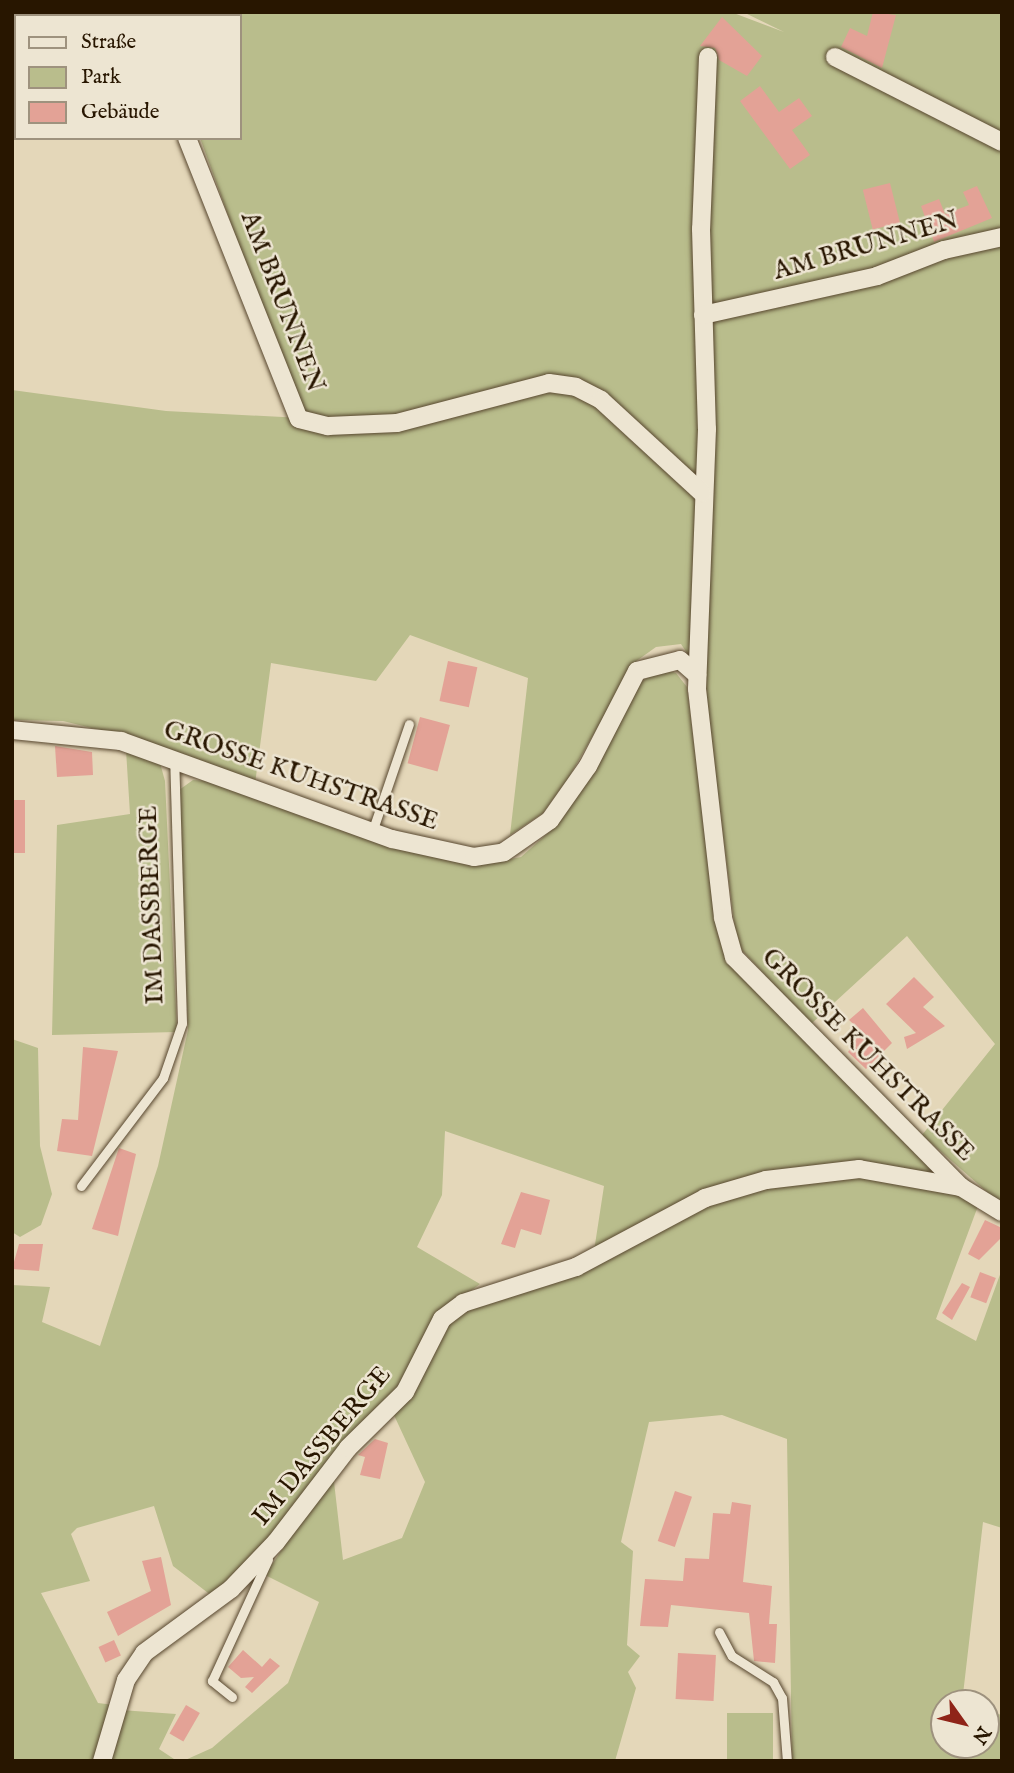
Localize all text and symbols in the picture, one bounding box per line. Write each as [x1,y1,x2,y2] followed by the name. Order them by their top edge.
[14,14,242,140] legend
[81,29,136,56] text: Straße
[81,64,121,91] text: Park
[81,99,159,126] text: Gebäude
[770,205,962,287] street label: AM BRUNNEN
[233,207,331,397] street label: AM BRUNNEN
[159,714,443,838] street label: GROSSE KUHSTRASSE
[133,805,171,1005] street label: IM DASSBERGE
[755,942,981,1168] street label: GROSSE KUHSTRASSE
[246,1360,398,1532] street label: IM DASSBERGE
[930,1689,1000,1759] north arrow
[966,1721,995,1748] text: N

